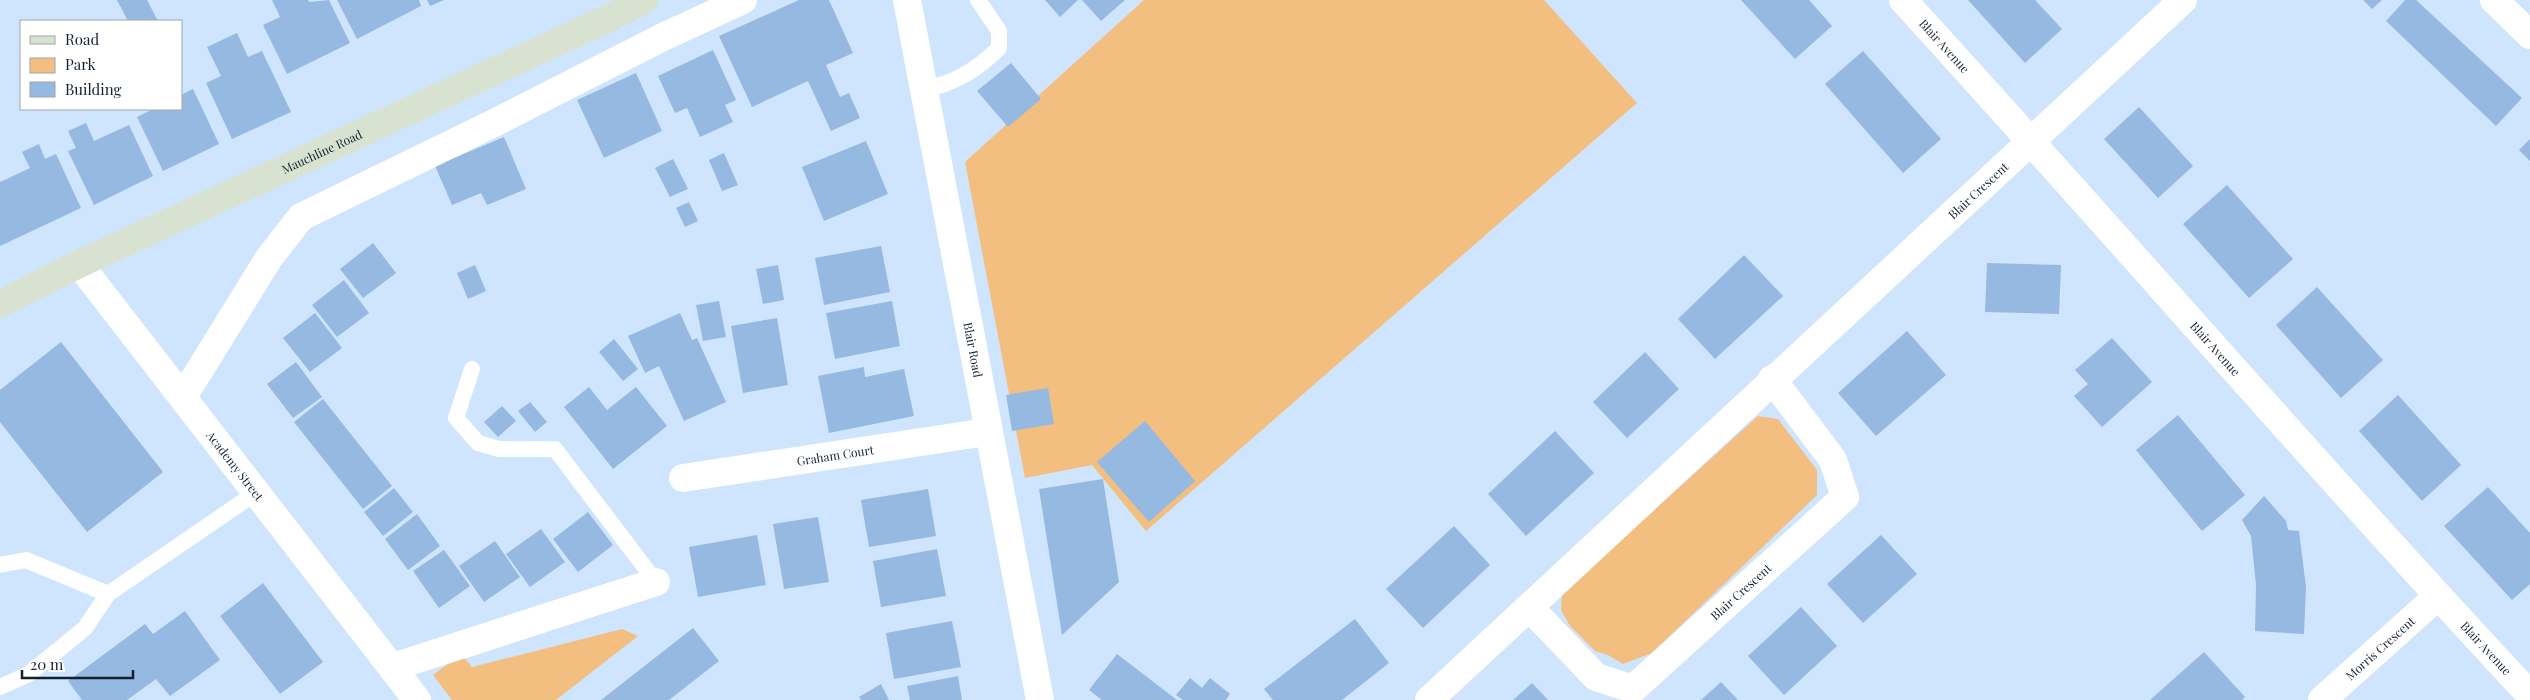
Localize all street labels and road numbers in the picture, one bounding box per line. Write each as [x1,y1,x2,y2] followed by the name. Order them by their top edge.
[1916,15,1973,76] street label: Blair Avenue
[279,126,364,177] street label: Mauchline Road
[1944,158,2012,222] street label: Blair Crescent
[2187,318,2244,379] street label: Blair Avenue
[960,321,987,379] street label: Blair Road
[203,427,268,504] street label: Academy Street
[796,441,876,469] street label: Graham Court
[1707,559,1775,623] street label: Blair Crescent
[2342,612,2419,683] street label: Morris Crescent
[2458,618,2515,678] street label: Blair Avenue

